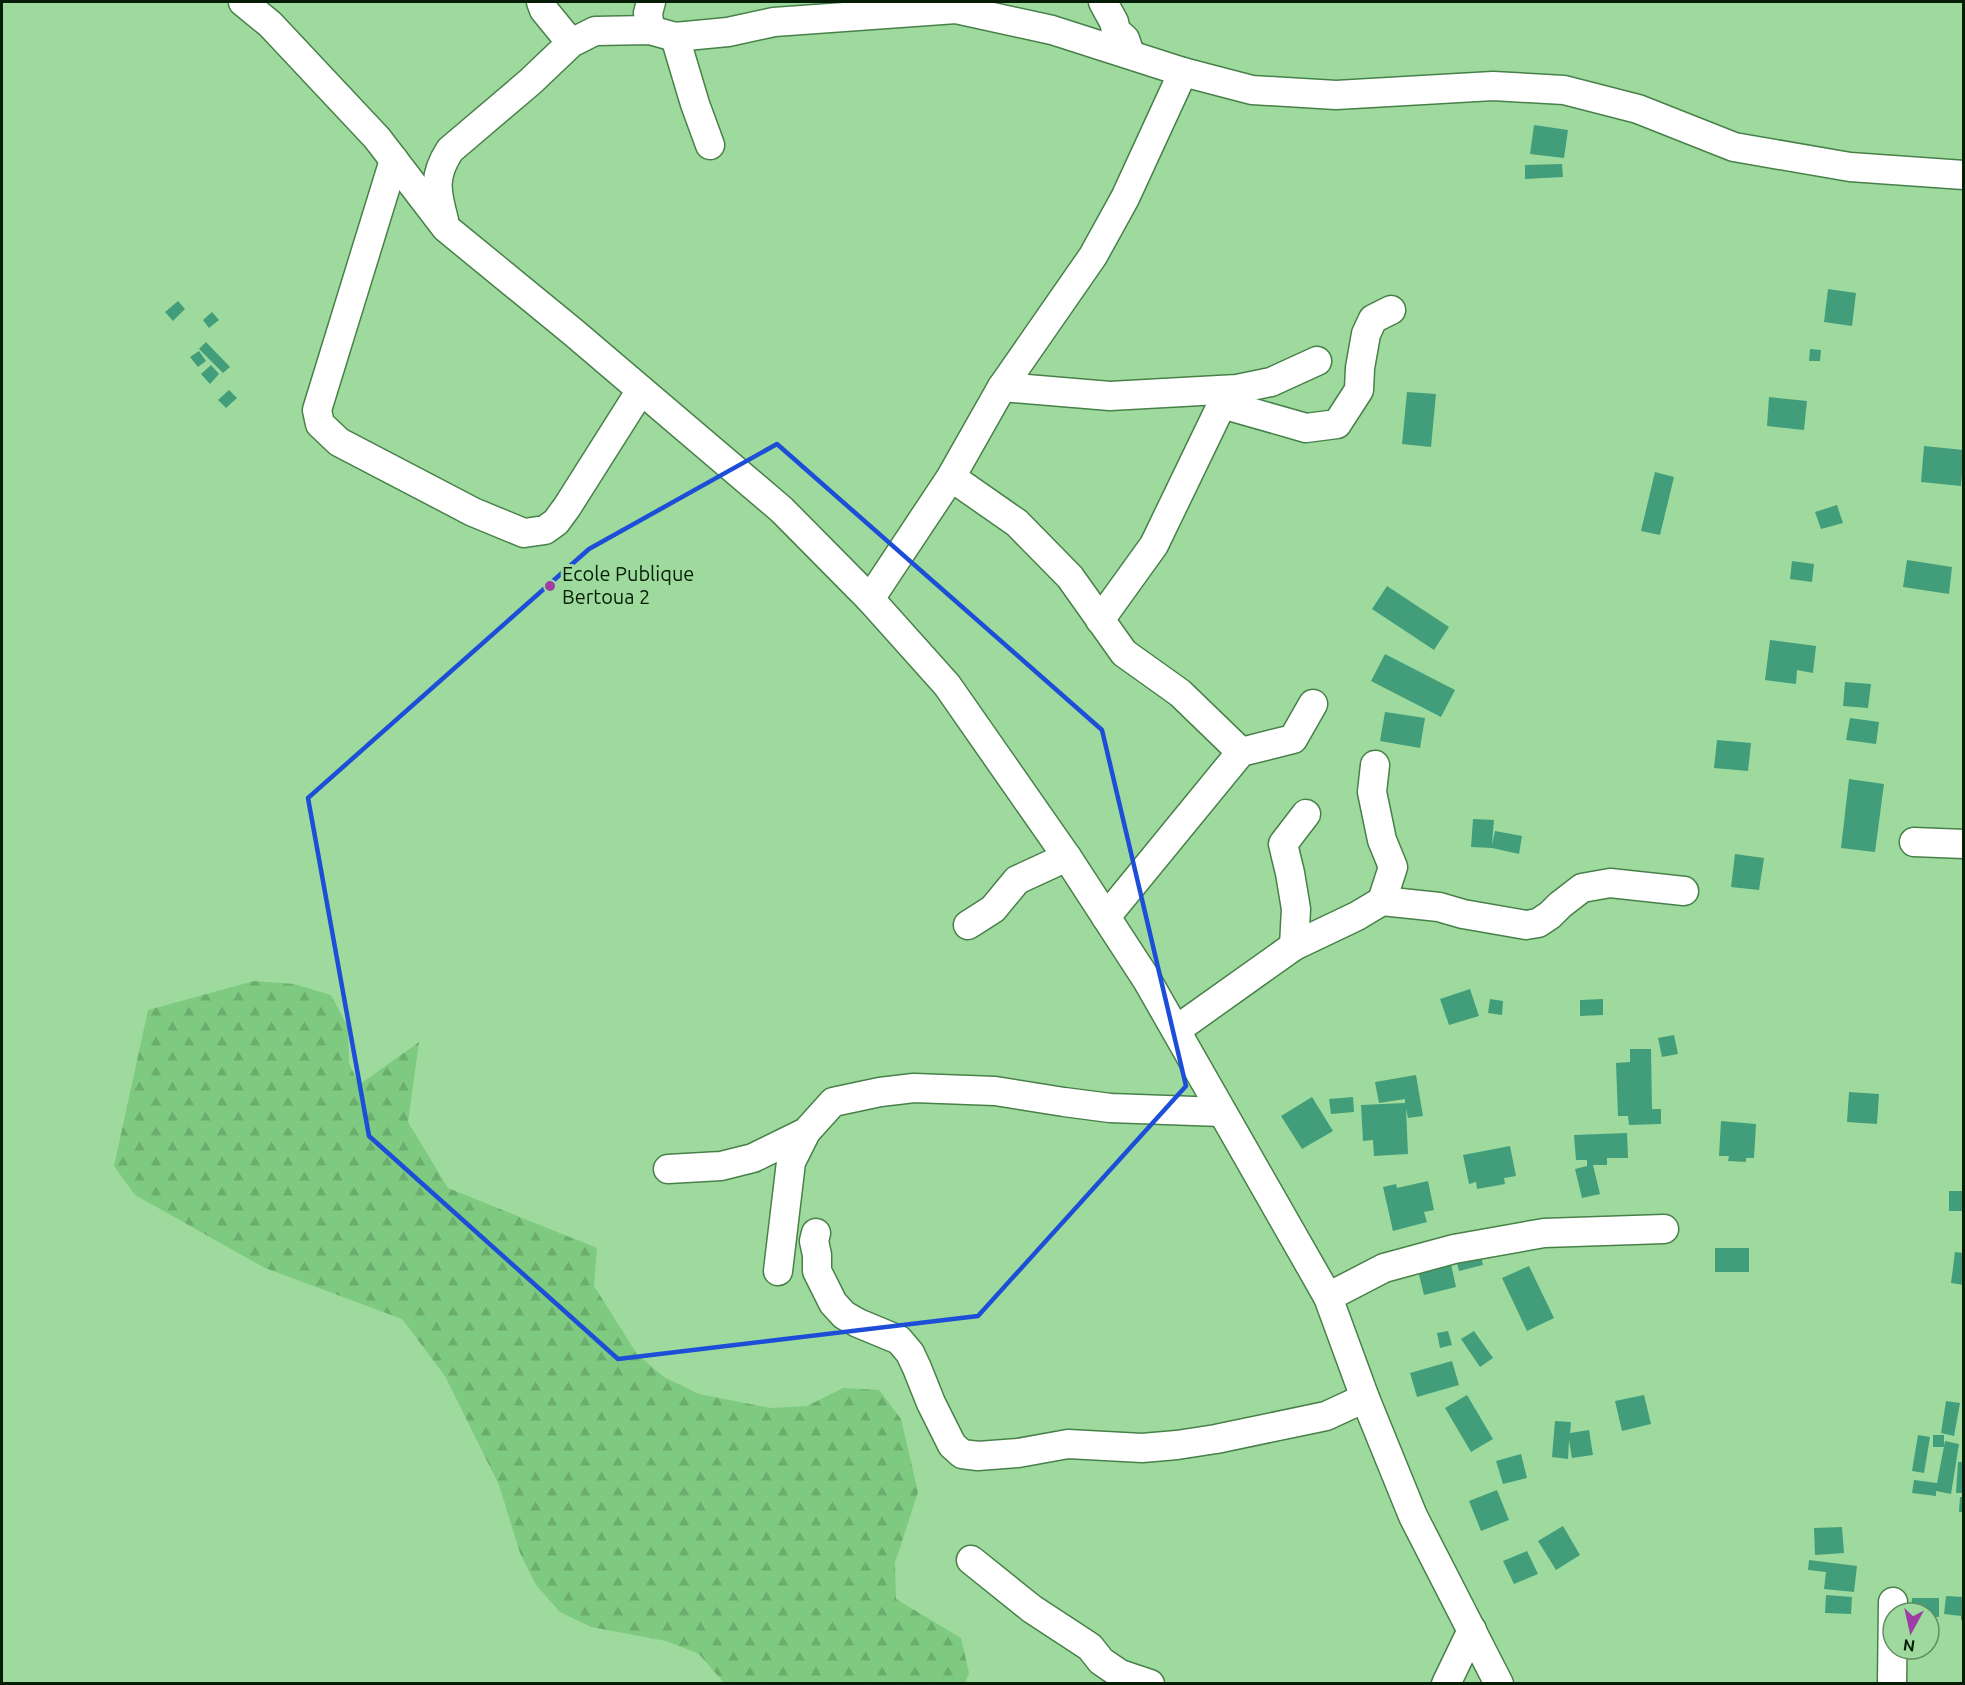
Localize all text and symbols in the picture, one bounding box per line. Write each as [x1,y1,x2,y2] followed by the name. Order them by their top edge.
[562,562,694,608] place label: Ecole Publique Bertoua 2
[543,579,557,593] marker: Ecole Publique Bertoua 2
[1881,1601,1941,1661] north arrow
[1902,1636,1916,1656] text: N

